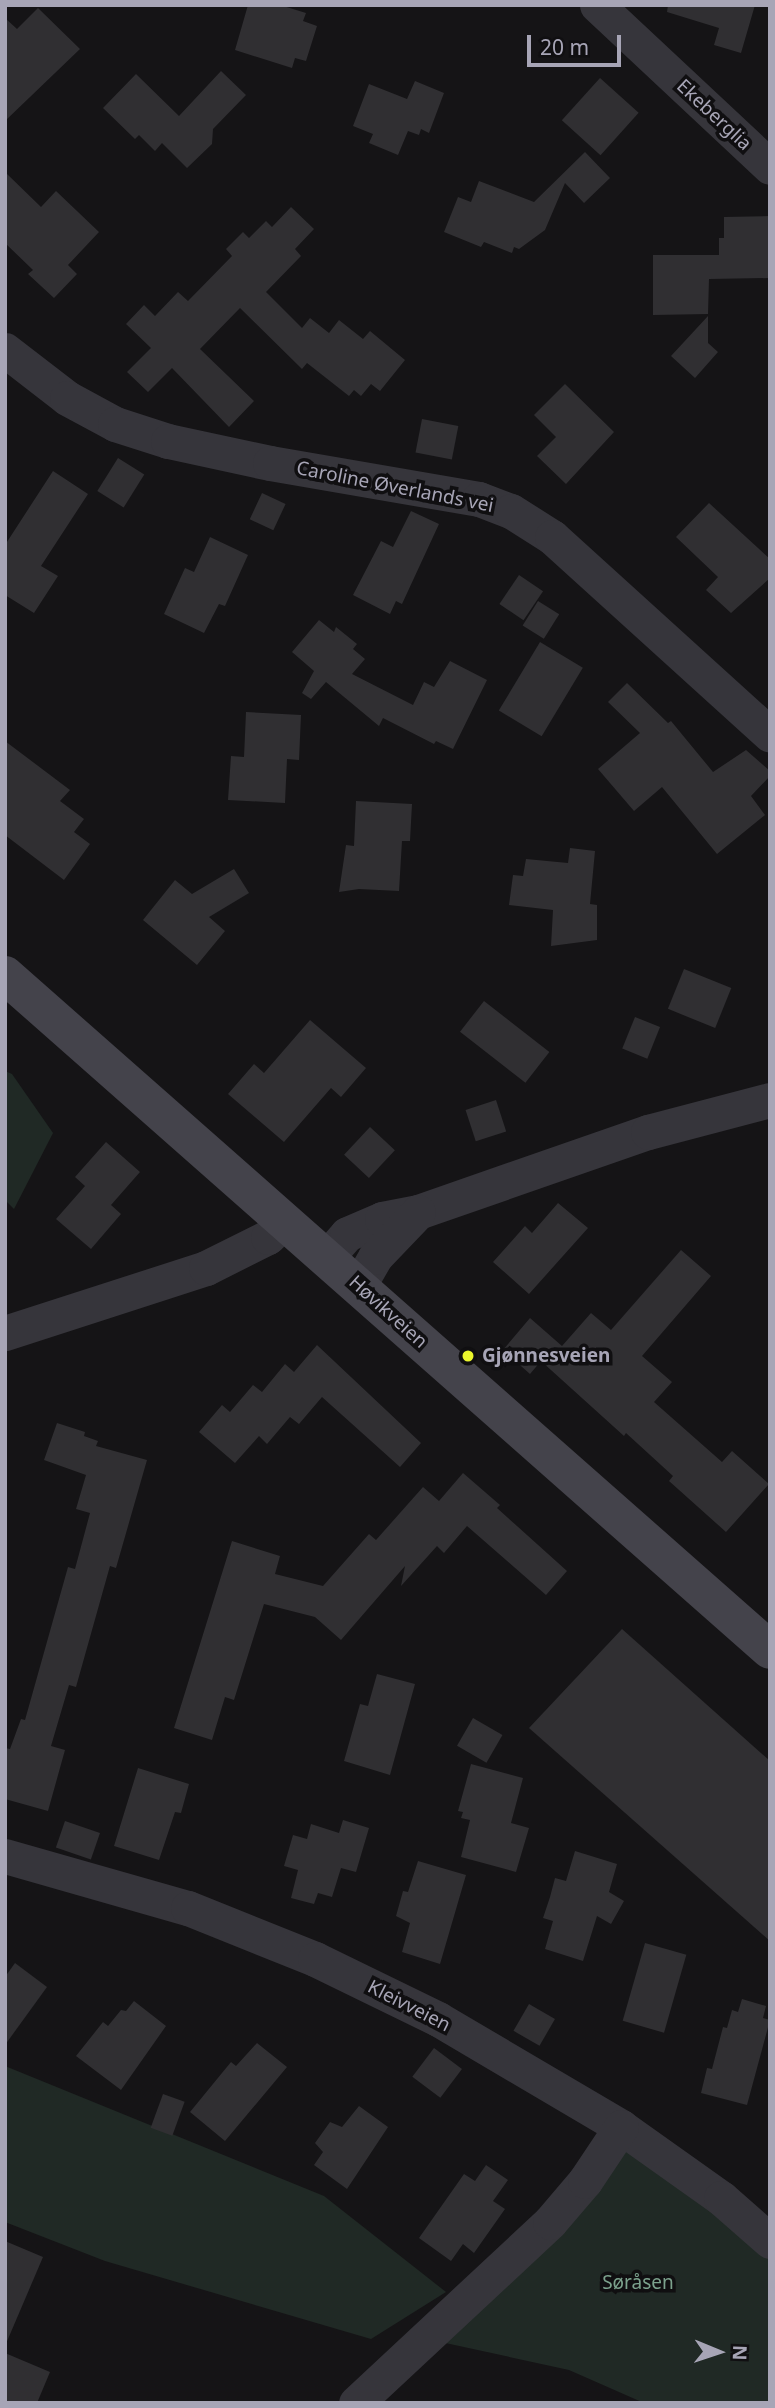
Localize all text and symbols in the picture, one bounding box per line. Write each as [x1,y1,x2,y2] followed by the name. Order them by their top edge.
[530,21,624,65] scale bar
[540,33,589,61] text: 20 m
[672,75,756,155] street label: Ekeberglia
[295,457,495,517] street label: Caroline Øverlands vei
[344,1271,432,1353] street label: Høvikveien
[482,1345,610,1367] place label: Gjønnesveien
[460,1348,476,1364] marker: Gjønnesveien
[364,1975,454,2037] street label: Kleivveien
[602,2272,674,2294] park label: Søråsen
[684,2317,754,2387] north arrow
[727,2345,753,2361] text: N

